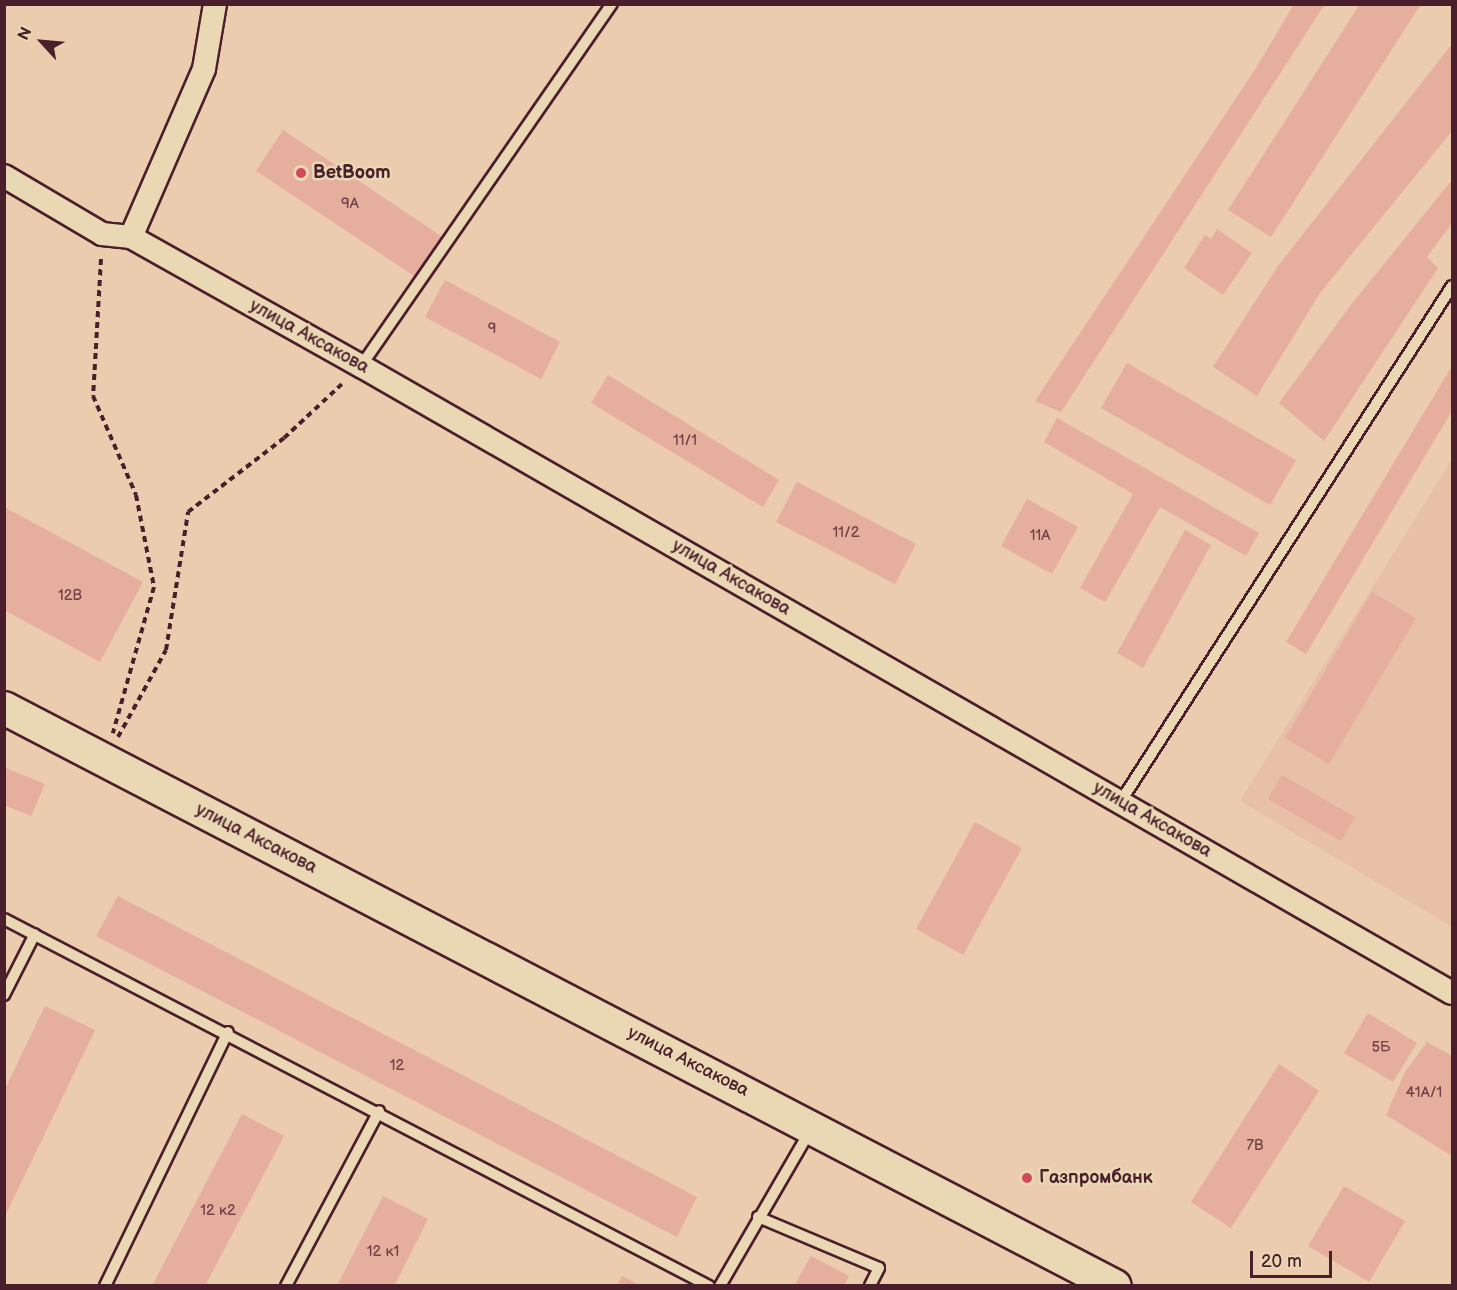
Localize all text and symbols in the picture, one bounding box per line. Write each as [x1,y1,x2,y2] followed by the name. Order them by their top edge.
[12,12,72,72] north arrow
[14,24,37,43] text: N
[313,162,391,184] place label: BetBoom
[294,166,308,180] marker: BetBoom
[341,195,359,213] house number: 9А
[246,295,372,379] street label: улица Аксакова
[488,320,496,338] house number: 9
[673,432,697,450] house number: 11/1
[832,524,860,542] house number: 11/2
[1030,527,1050,545] house number: 11А
[668,535,794,621] street label: улица Аксакова
[58,587,82,605] house number: 12В
[1089,777,1215,863] street label: улица Аксакова
[192,799,320,879] street label: улица Аксакова
[624,1022,752,1102] street label: улица Аксакова
[1372,1039,1390,1057] house number: 5Б
[390,1057,404,1075] house number: 12
[1406,1084,1442,1102] house number: 41А/1
[1247,1137,1263,1155] house number: 7В
[1039,1167,1152,1189] place label: Газпромбанк
[1020,1171,1034,1185] marker: Газпромбанк
[200,1202,236,1220] house number: 12 к2
[1253,1239,1336,1277] scale bar
[367,1243,399,1261] house number: 12 к1
[1261,1251,1302,1272] text: 20 m

